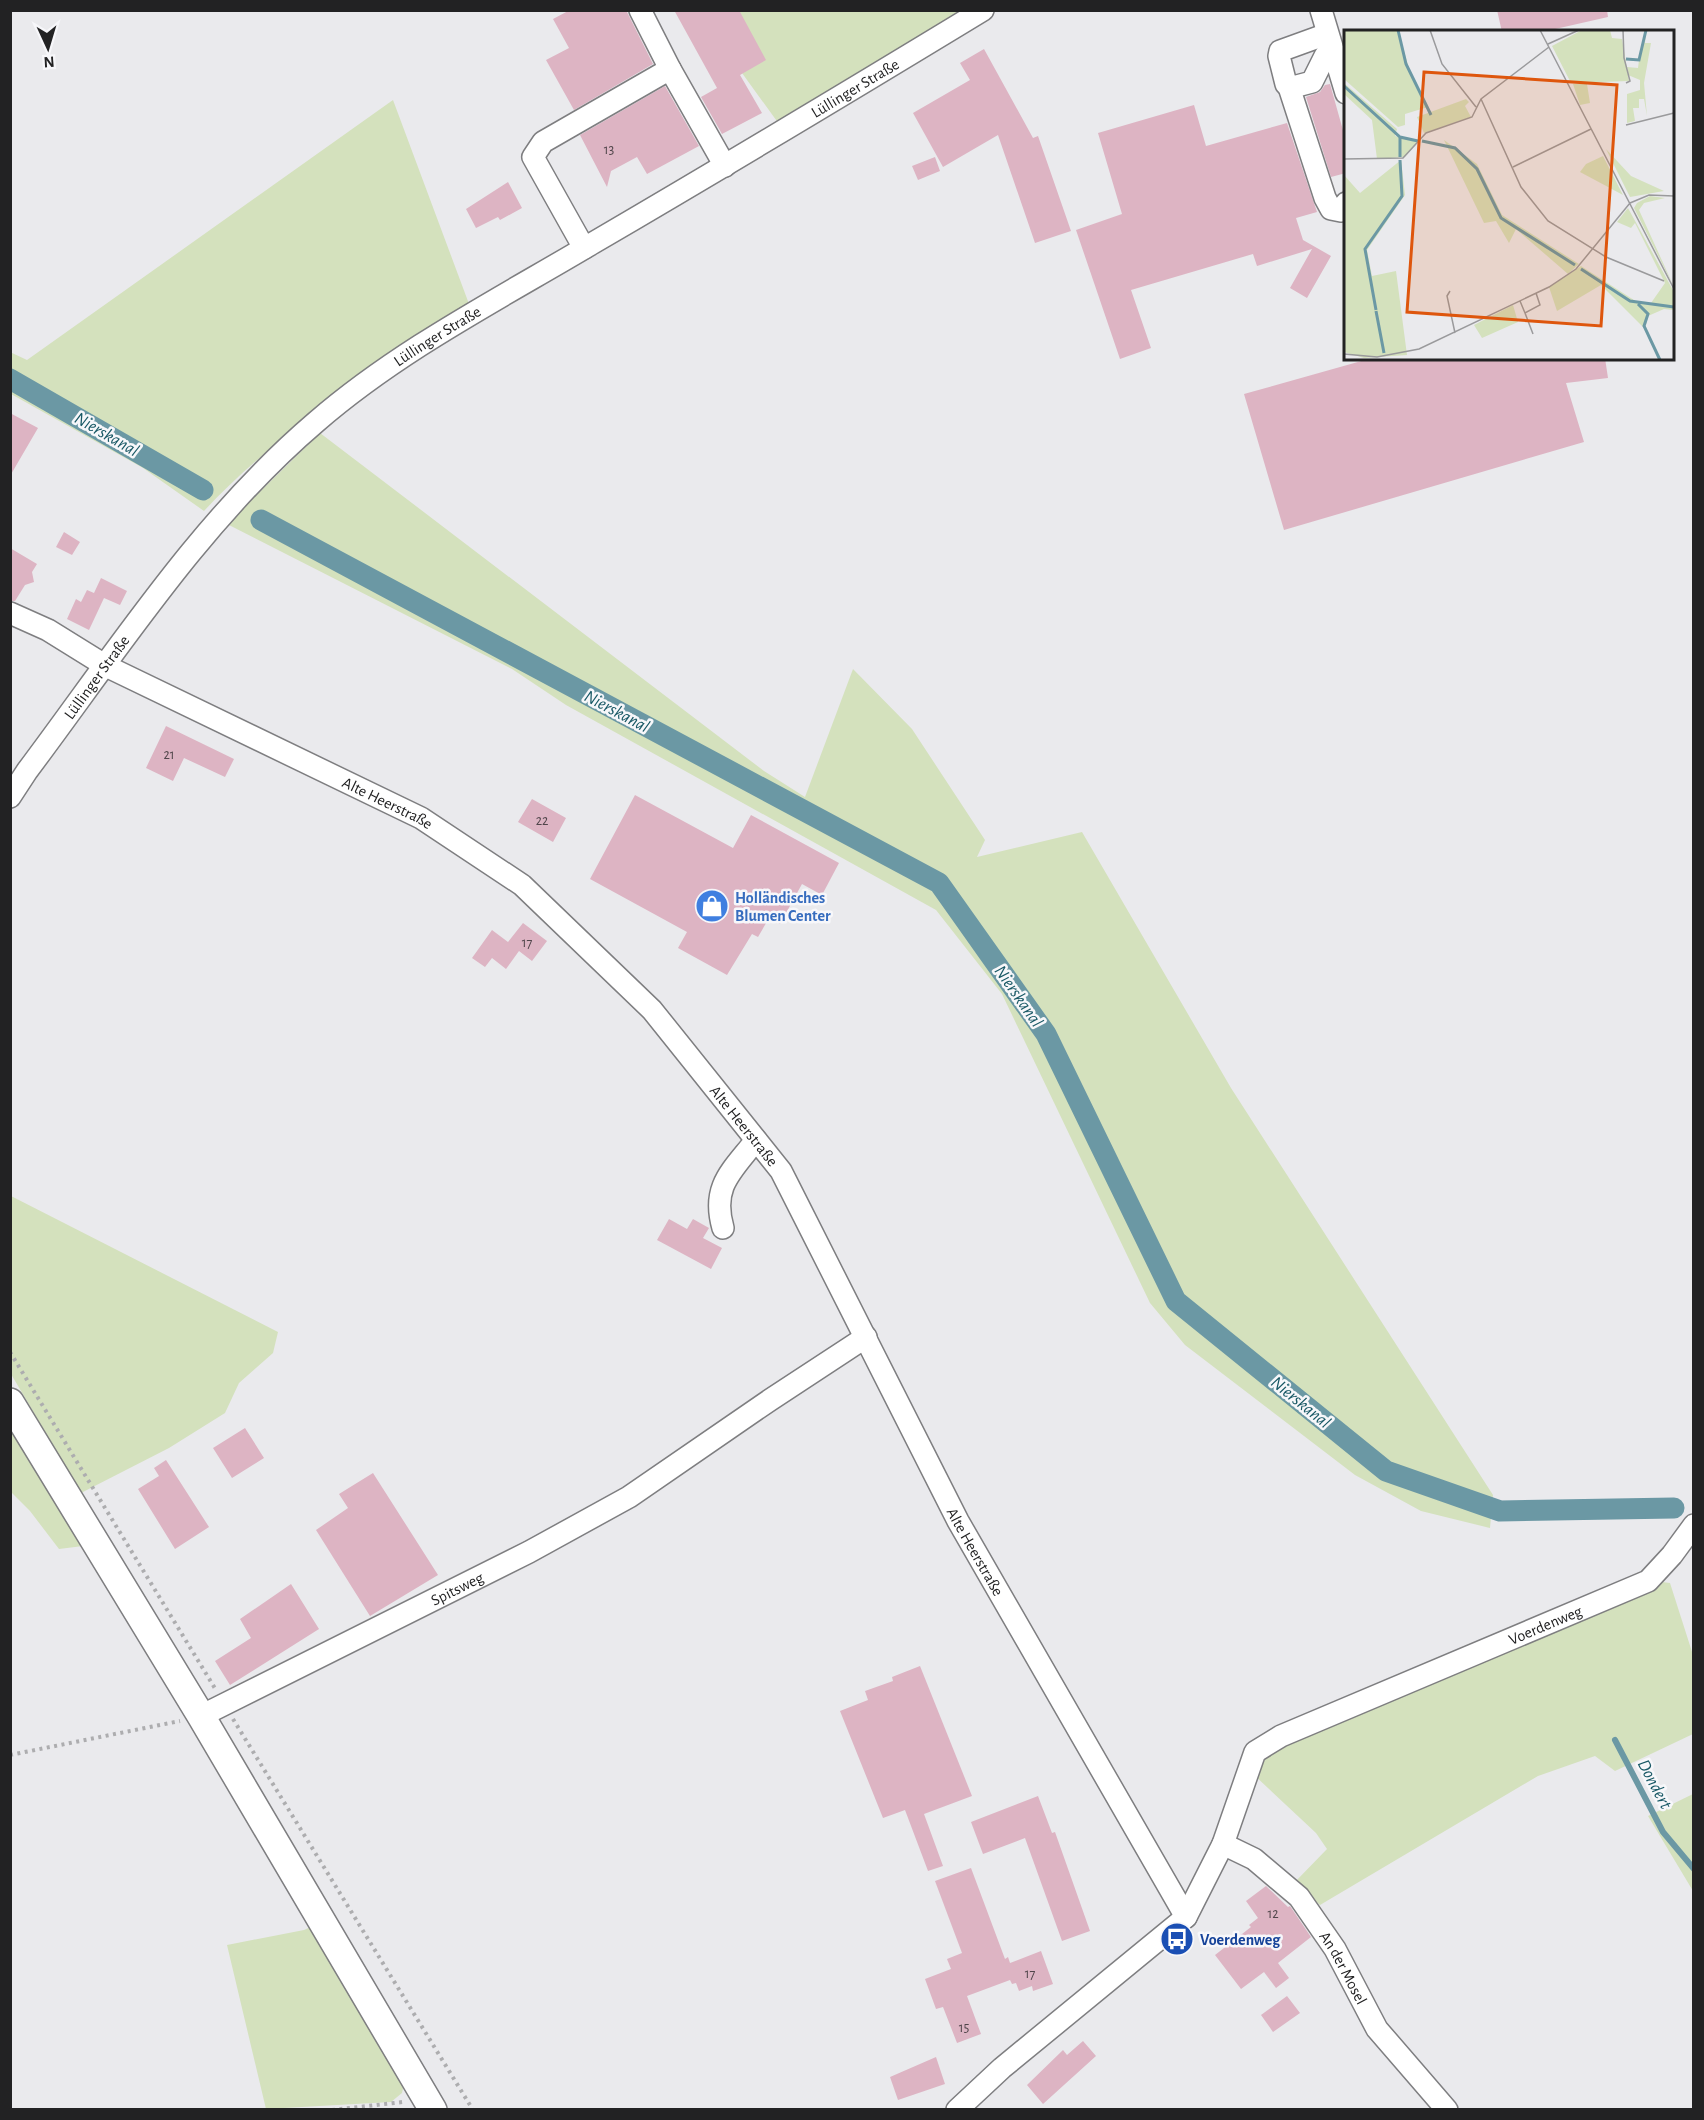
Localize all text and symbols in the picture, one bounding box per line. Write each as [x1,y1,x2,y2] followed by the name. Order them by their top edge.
[18,18,78,78] north arrow
[1344,30,1674,360] inset map
[43,54,55,70] text: N
[809,56,902,121] street label: Lüllinger Straße
[604,143,615,157] house number: 13
[391,303,484,369] street label: Lüllinger Straße
[71,409,142,460] water label: Nierskanal
[61,633,133,722] street label: Lüllinger Straße
[581,687,652,736] water label: Nierskanal
[163,748,175,762] house number: 21
[340,774,435,832] street label: Alte Heerstraße
[536,814,548,828] house number: 22
[694,888,730,924] shop icon: Holländisches Blumen Center
[735,890,831,924] place label: Holländisches Blumen Center
[522,936,532,950] house number: 17
[990,962,1046,1031] water label: Nierskanal
[707,1083,781,1169] street label: Alte Heerstraße
[1267,1373,1334,1432] water label: Nierskanal
[944,1505,1006,1599] street label: Alte Heerstraße
[429,1569,486,1609] street label: Spitsweg
[1506,1603,1585,1648] street label: Voerdenweg
[1634,1757,1675,1812] water label: Dondert
[1267,1907,1279,1921] house number: 12
[1159,1921,1195,1957] bus stop icon: Voerdenweg
[1316,1929,1370,2007] street label: An der Mosel
[1200,1932,1281,1948] place label: Voerdenweg
[1025,1967,1035,1981] house number: 17
[959,2021,969,2035] house number: 15

